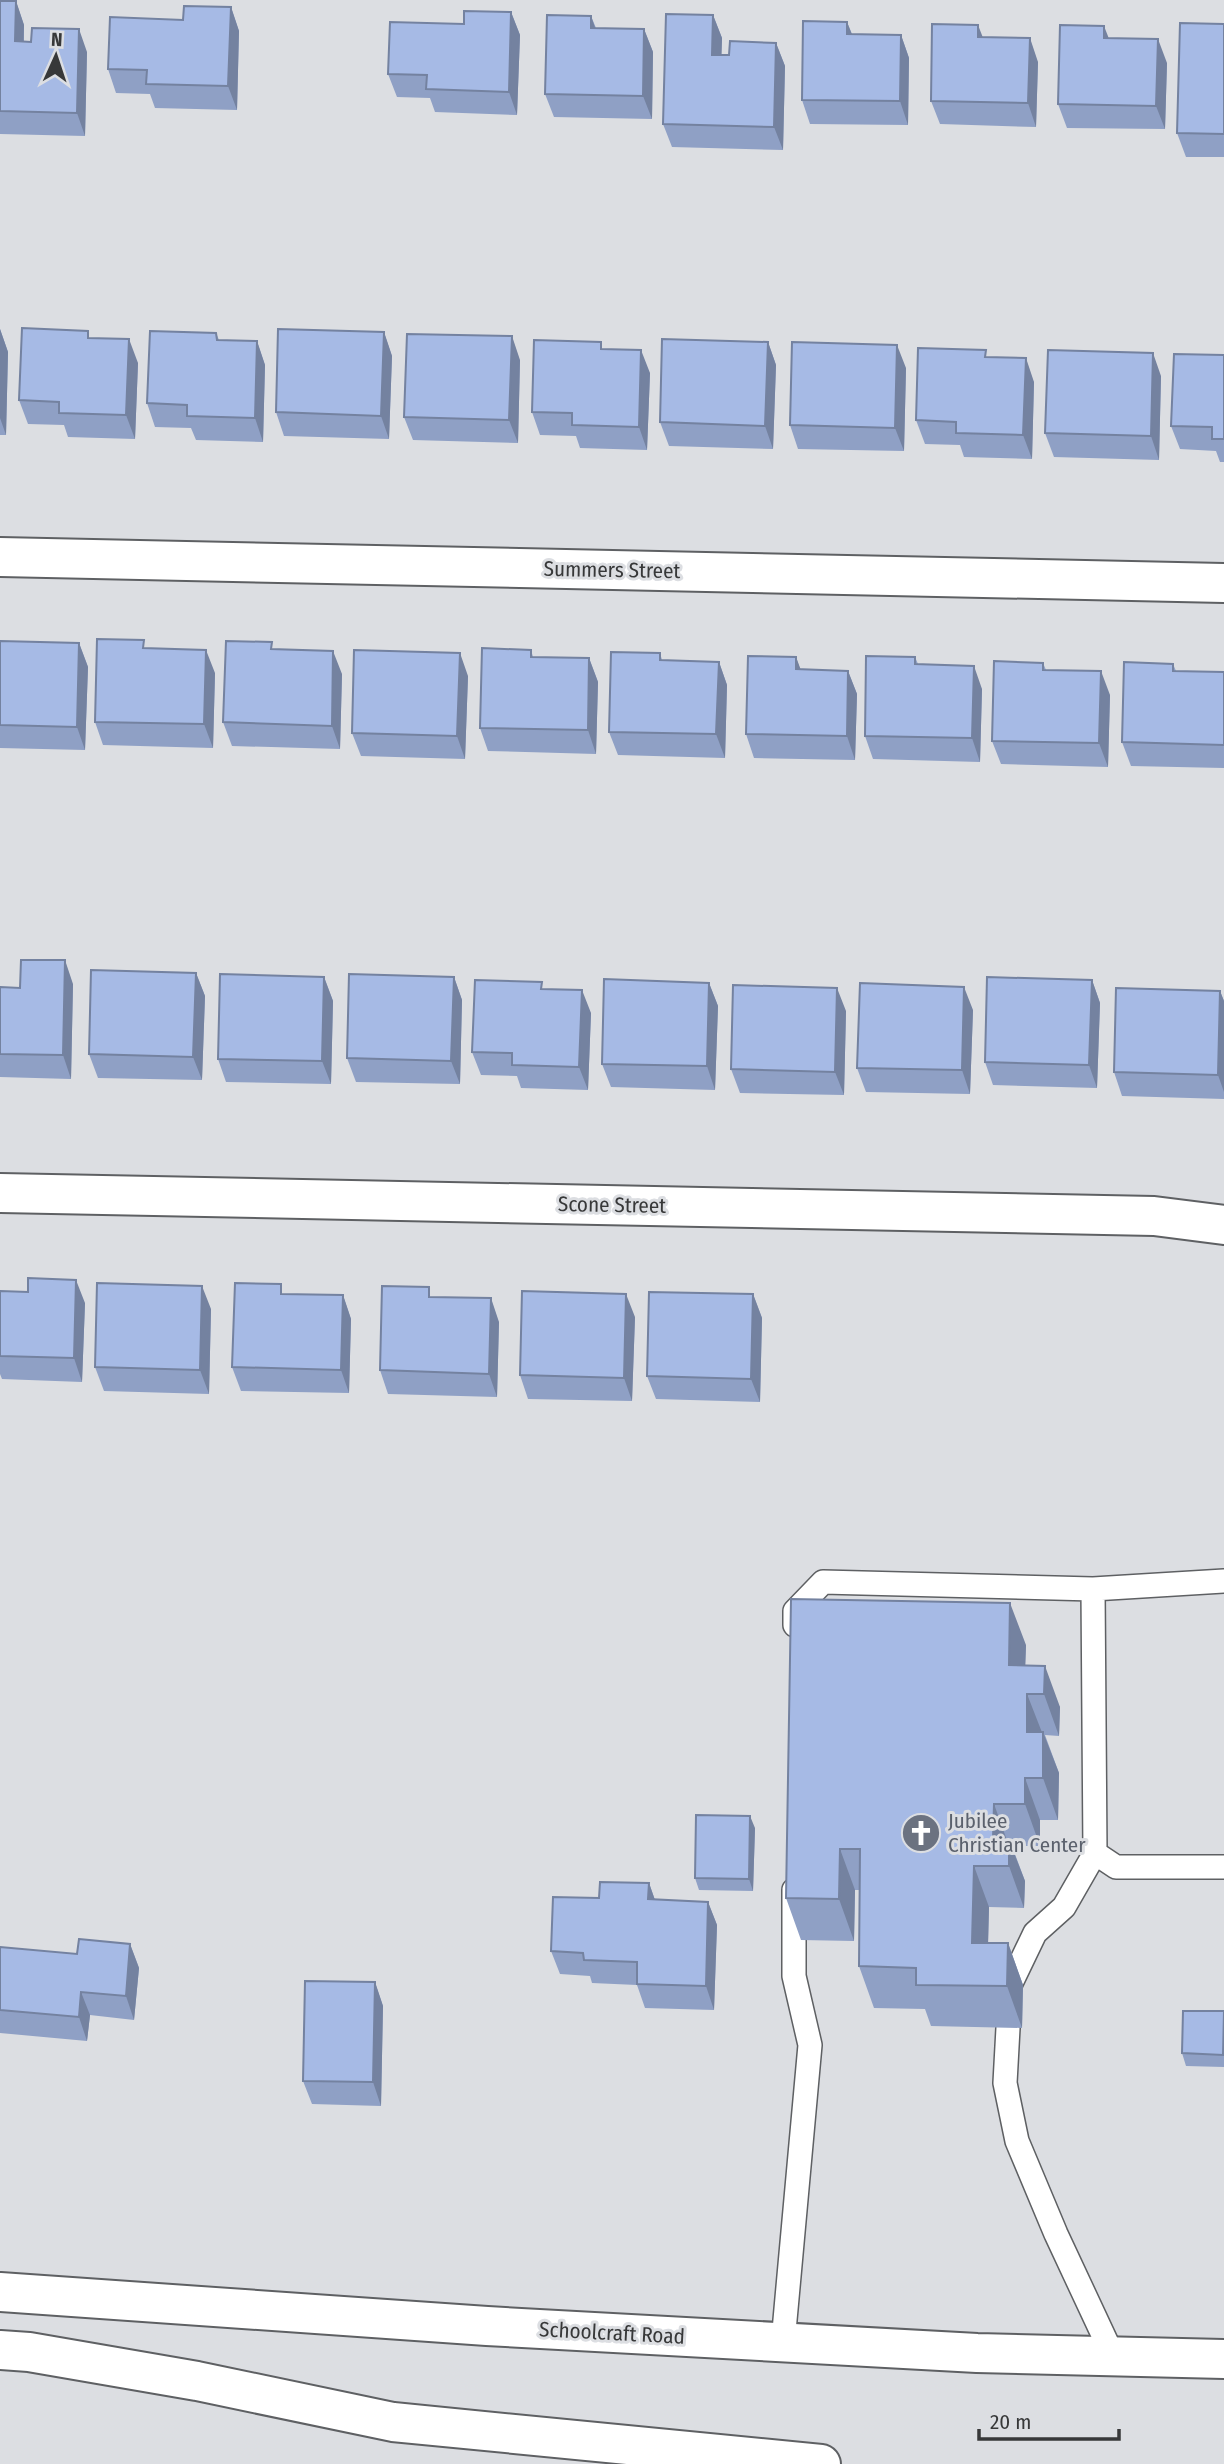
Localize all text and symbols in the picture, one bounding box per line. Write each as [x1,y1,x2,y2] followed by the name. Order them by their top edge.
[21,21,91,91] north arrow
[51,28,63,51] text: N
[543,556,681,584] street label: Summers Street
[558,1191,666,1219] street label: Scone Street
[948,1808,1086,1858] place label: Jubilee Christian Center
[900,1812,942,1854] church icon: Jubilee Christian Center
[539,2316,685,2350] street label: Schoolcraft Road
[979,2398,1119,2442] scale bar
[990,2409,1031,2435] text: 20 m

